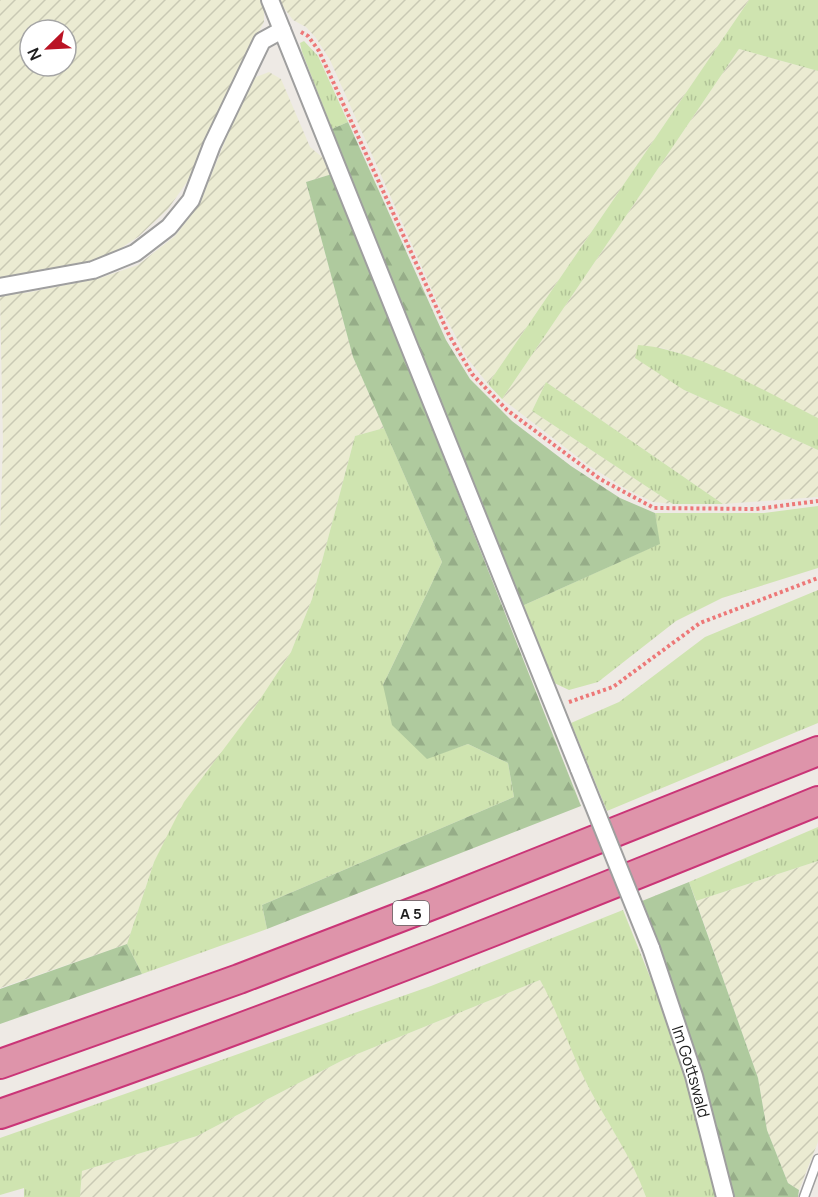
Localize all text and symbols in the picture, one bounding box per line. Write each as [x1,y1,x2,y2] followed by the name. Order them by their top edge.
[18,18,78,78] north arrow
[22,44,47,64] text: N
[393,901,429,925] road number: A 5
[667,1023,715,1120] street label: Im Gottswald

